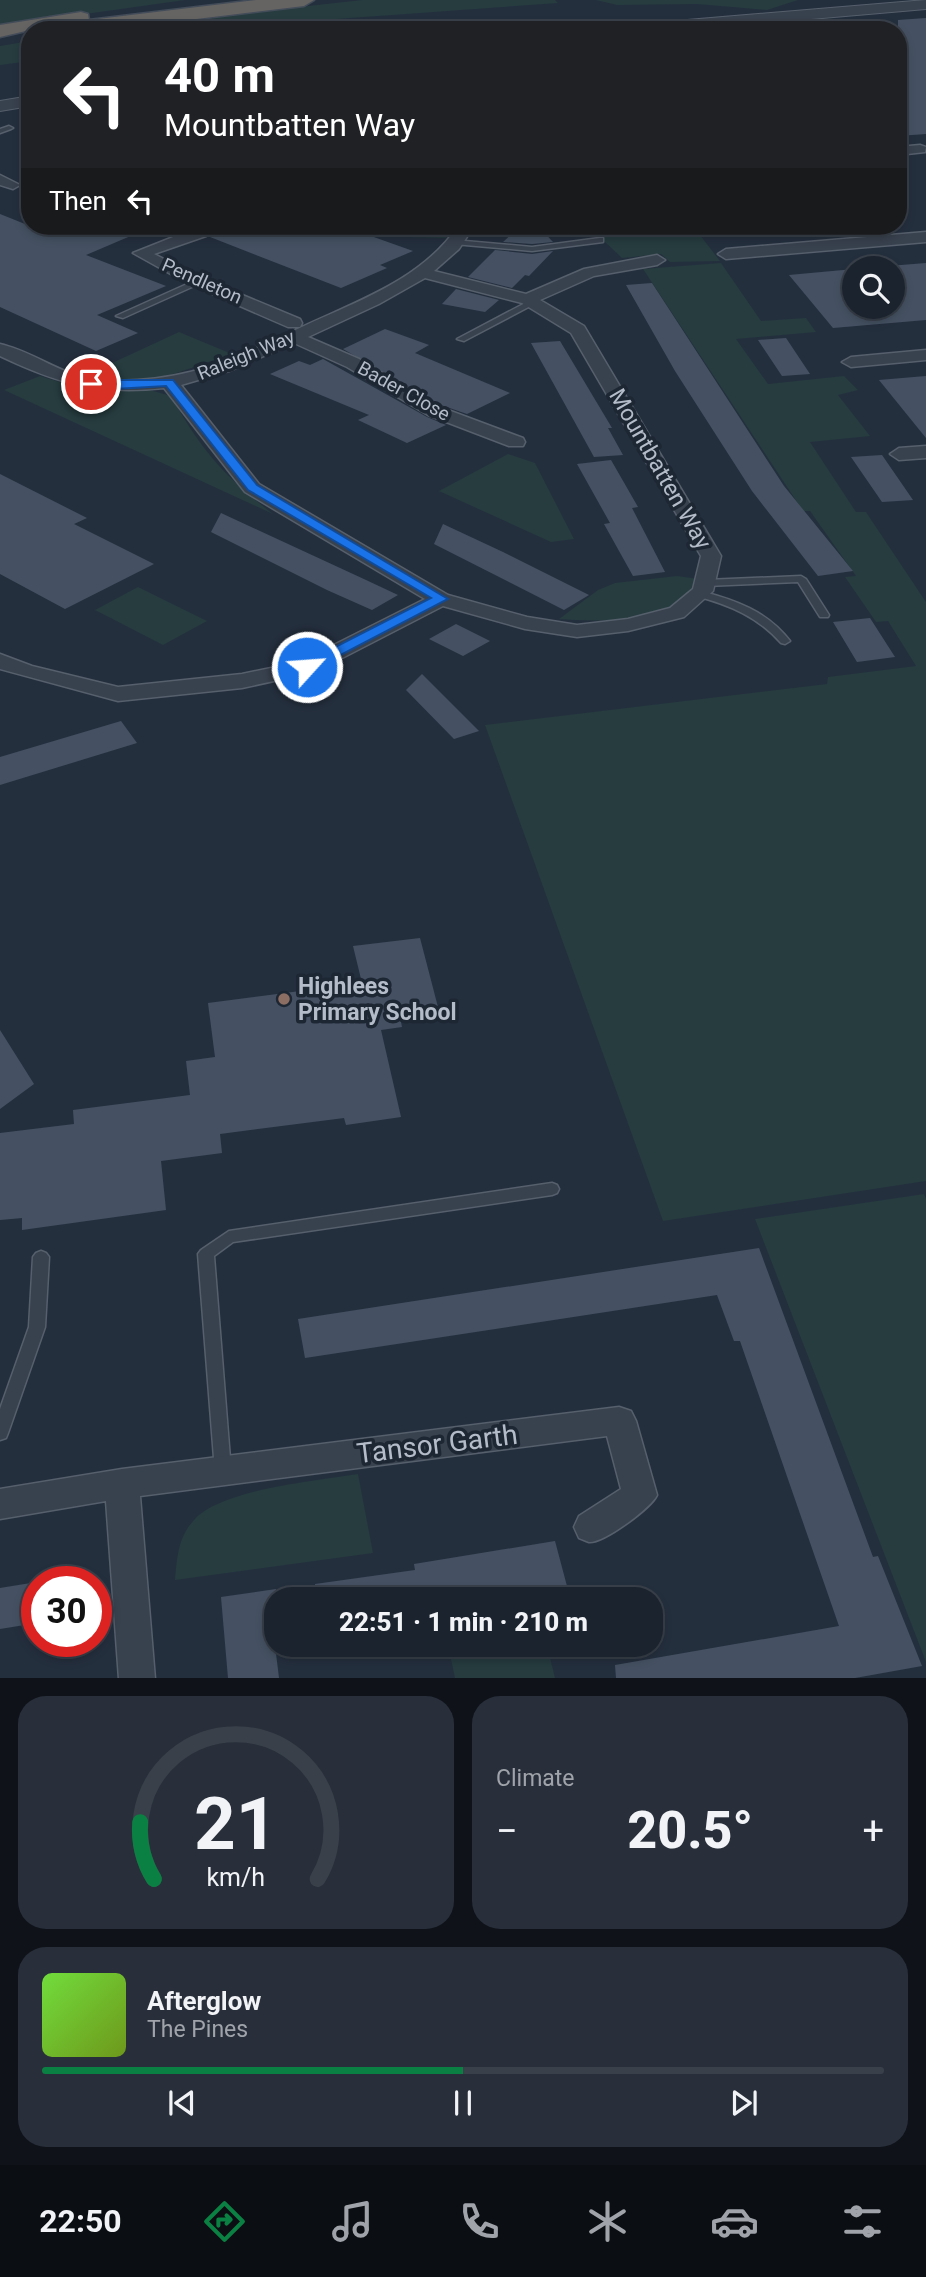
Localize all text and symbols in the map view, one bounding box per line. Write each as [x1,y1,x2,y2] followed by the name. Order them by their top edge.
[164,47,275,104] text: 40 m
[49,49,140,140] icon: left
[164,106,415,144] text: Mountbatten Way
[121,182,159,220] icon: left
[49,186,107,216] text: Then
[158,253,246,309] street label: Pendleton
[842,256,905,319] map controls
[842,256,905,319] button: search
[194,325,298,385] street label: Raleigh Way
[61,354,121,414] pin
[354,356,454,426] street label: Bader Close
[72,365,110,403] icon: arrive
[603,384,717,554] street label: Mountbatten Way
[270,630,344,704] position arrow
[298,973,457,1026] place label: Highlees Primary School
[276,991,292,1007] marker: Highlees Primary School
[355,1418,519,1470] street label: Tansor Garth
[21,1566,112,1657] speed limit sign: 30
[339,1607,588,1637] text: 22:51 · 1 min · 210 m
[496,1765,575,1792] text: Climate
[194,1781,278,1867] text: 21
[627,1800,753,1861] text: 20.5°
[496,1809,518,1853] text: −
[862,1809,884,1853] text: +
[207,1862,265,1891] text: km/h
[147,1986,261,2016] text: Afterglow
[147,2016,248,2043] text: The Pines
[163,2084,201,2122] icon: previous
[444,2084,482,2122] icon: pause
[725,2084,763,2122] icon: next
[200,2197,249,2246] icon: directions
[328,2197,377,2246] icon: music
[455,2197,504,2246] icon: phone
[583,2197,632,2246] icon: climate
[710,2197,759,2246] icon: car
[838,2197,887,2246] icon: filters
[39,2202,122,2240] text: 22:50

